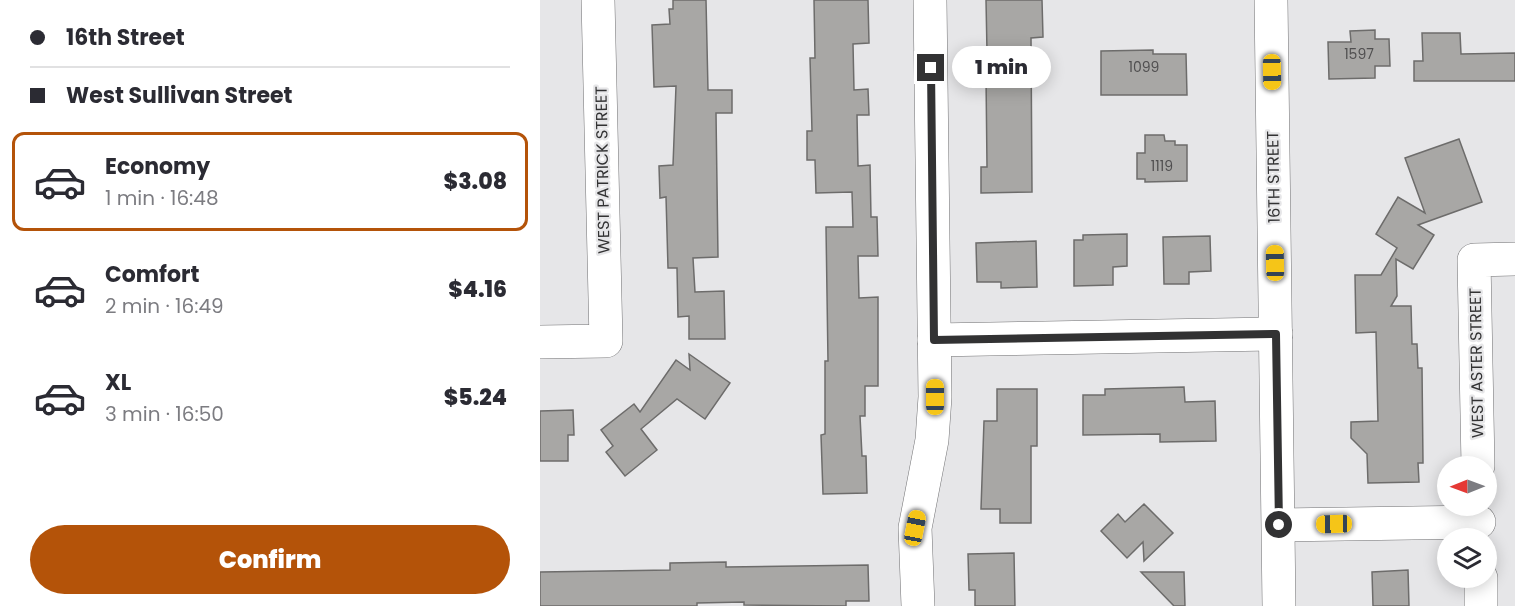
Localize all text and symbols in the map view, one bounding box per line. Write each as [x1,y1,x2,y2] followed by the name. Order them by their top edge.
[66,22,185,53] text: 16th Street
[1344,44,1374,64] house number: 1597
[952,47,1051,89] callout: 1 min
[975,53,1028,81] text: 1 min
[917,54,944,81] route end
[1263,54,1281,90] car
[1129,57,1159,77] house number: 1099
[66,80,293,111] text: West Sullivan Street
[590,86,615,254] street label: WEST PATRICK STREET
[1261,130,1286,223] street label: 16TH STREET
[105,151,210,182] text: Economy
[33,155,87,209] icon: car
[1151,156,1173,176] house number: 1119
[444,166,507,197] text: $3.08
[105,184,219,212] text: 1 min · 16:48
[1266,245,1284,281] car
[105,259,199,290] text: Comfort
[33,263,87,317] icon: car
[448,274,507,305] text: $4.16
[1464,287,1489,438] street label: WEST ASTER STREET
[105,292,224,320] text: 2 min · 16:49
[105,367,131,398] text: XL
[33,371,87,425] icon: car
[926,379,944,415] car
[444,382,507,413] text: $5.24
[105,400,224,428] text: 3 min · 16:50
[1437,456,1497,516] north arrow
[1437,456,1497,588] map controls
[903,509,927,547] car
[1265,511,1292,538] route start
[1316,515,1352,533] car
[30,525,510,594] button: Confirm
[1437,528,1497,588] button: layers

